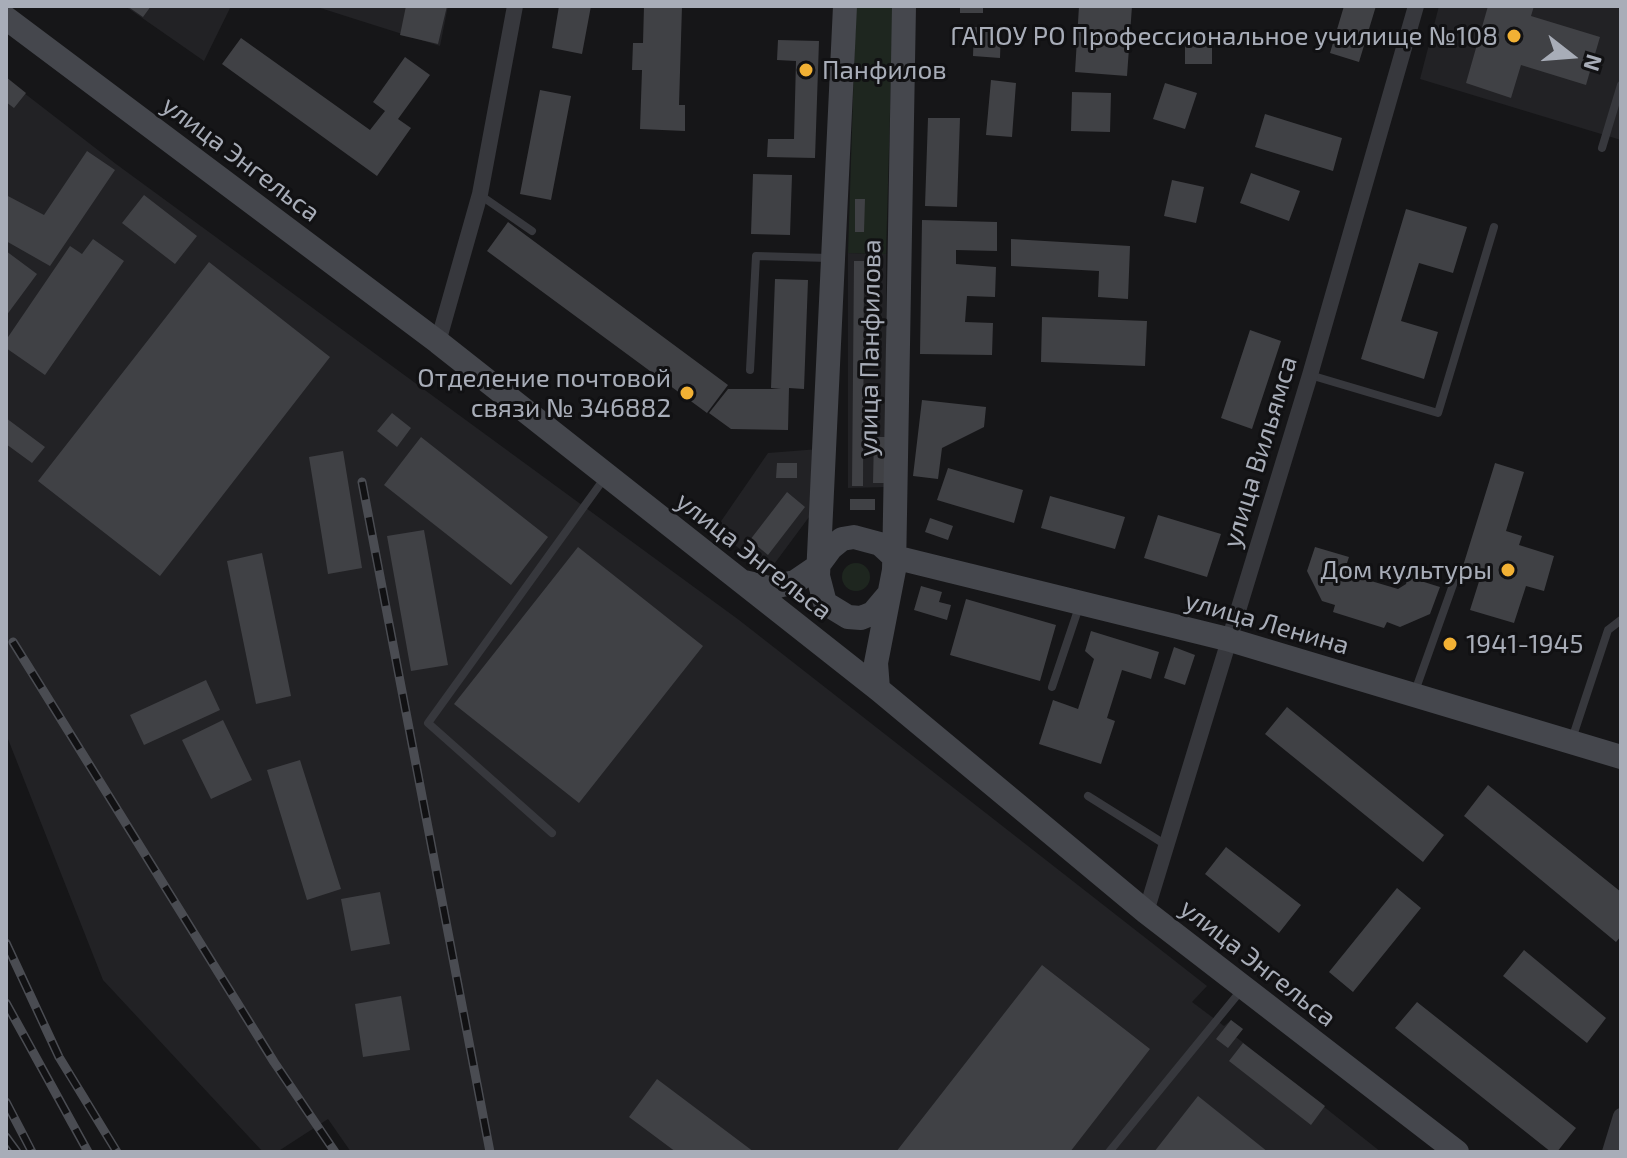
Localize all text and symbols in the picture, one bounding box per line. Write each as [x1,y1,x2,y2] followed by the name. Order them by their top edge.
[1531,16,1611,96] north arrow
[950,20,1498,52] place label: ГАПОУ РО Профессиональное училище №108
[1505,27,1523,45] marker: ГАПОУ РО Профессиональное училище №108
[1579,52,1609,74] text: N
[822,54,947,86] place label: Панфилов
[797,61,815,79] marker: Панфилов
[156,90,326,228] street label: улица Энгельса
[853,239,887,457] street label: улица Панфилова
[1216,353,1304,551] street label: улица Вильямса
[417,362,671,424] place label: Отделение почтовой связи № 346882
[678,384,696,402] marker: Отделение почтовой связи № 346882
[670,485,838,627] street label: улица Энгельса
[1320,554,1492,586] place label: Дом культуры
[1499,561,1517,579] marker: Дом культуры
[1181,585,1353,661] street label: улица Ленина
[1466,628,1584,660] place label: 1941-1945
[1441,635,1459,653] marker: 1941-1945
[1174,892,1342,1034] street label: улица Энгельса

